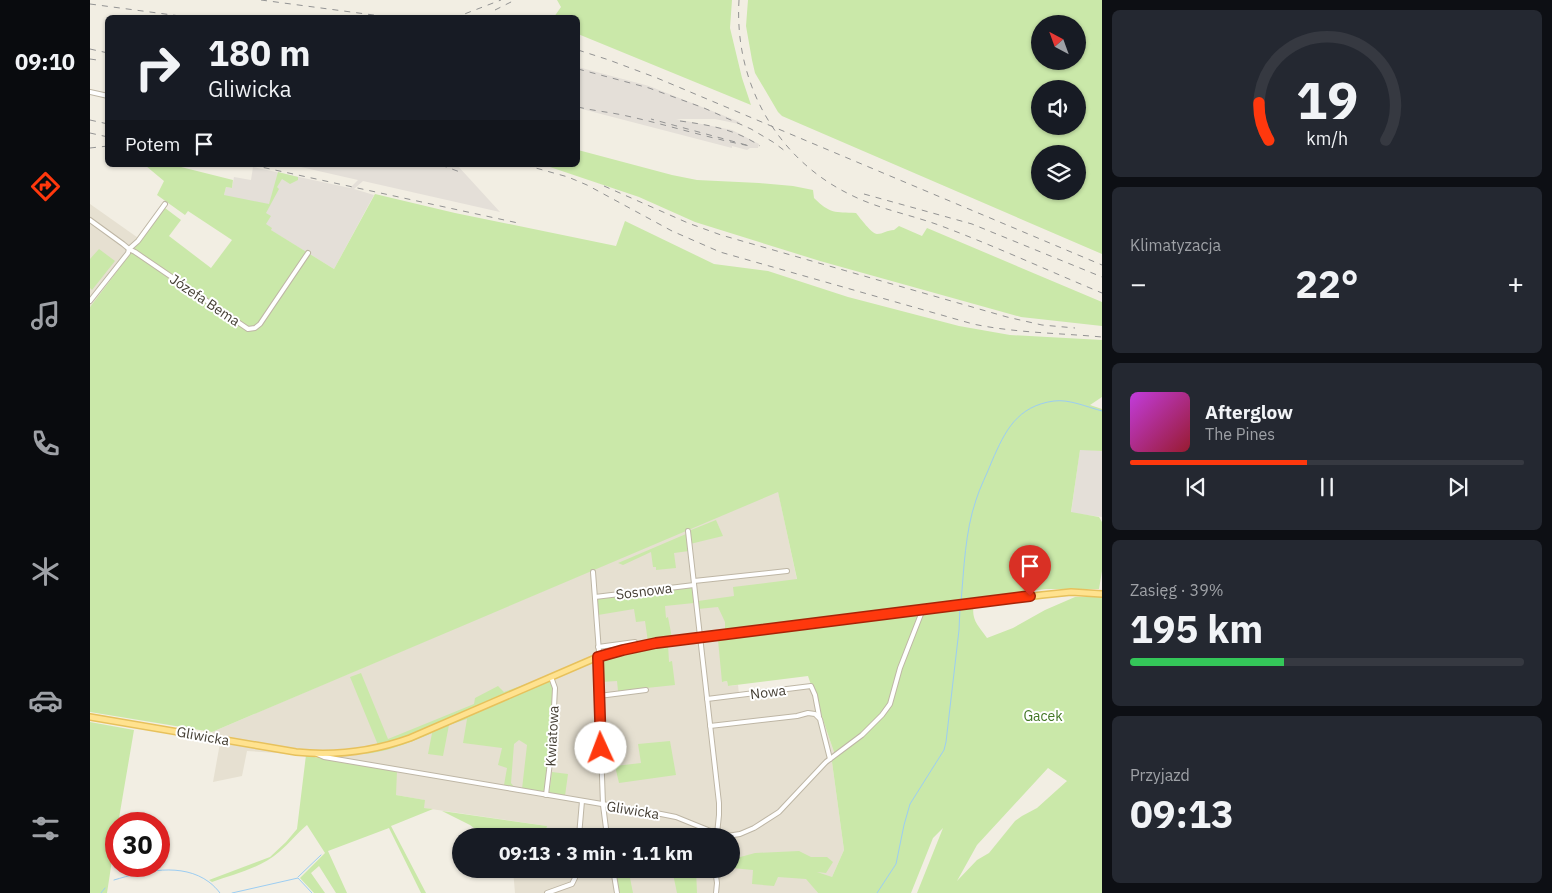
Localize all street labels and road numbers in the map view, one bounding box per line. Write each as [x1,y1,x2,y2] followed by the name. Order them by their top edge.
[166,270,244,330] street label: Józefa Bema
[615,579,674,603] street label: Sosnowa
[749,681,787,703] street label: Nowa
[541,704,563,767] street label: Kwiatowa
[175,723,231,750] street label: Gliwicka
[605,797,661,823] street label: Gliwicka

